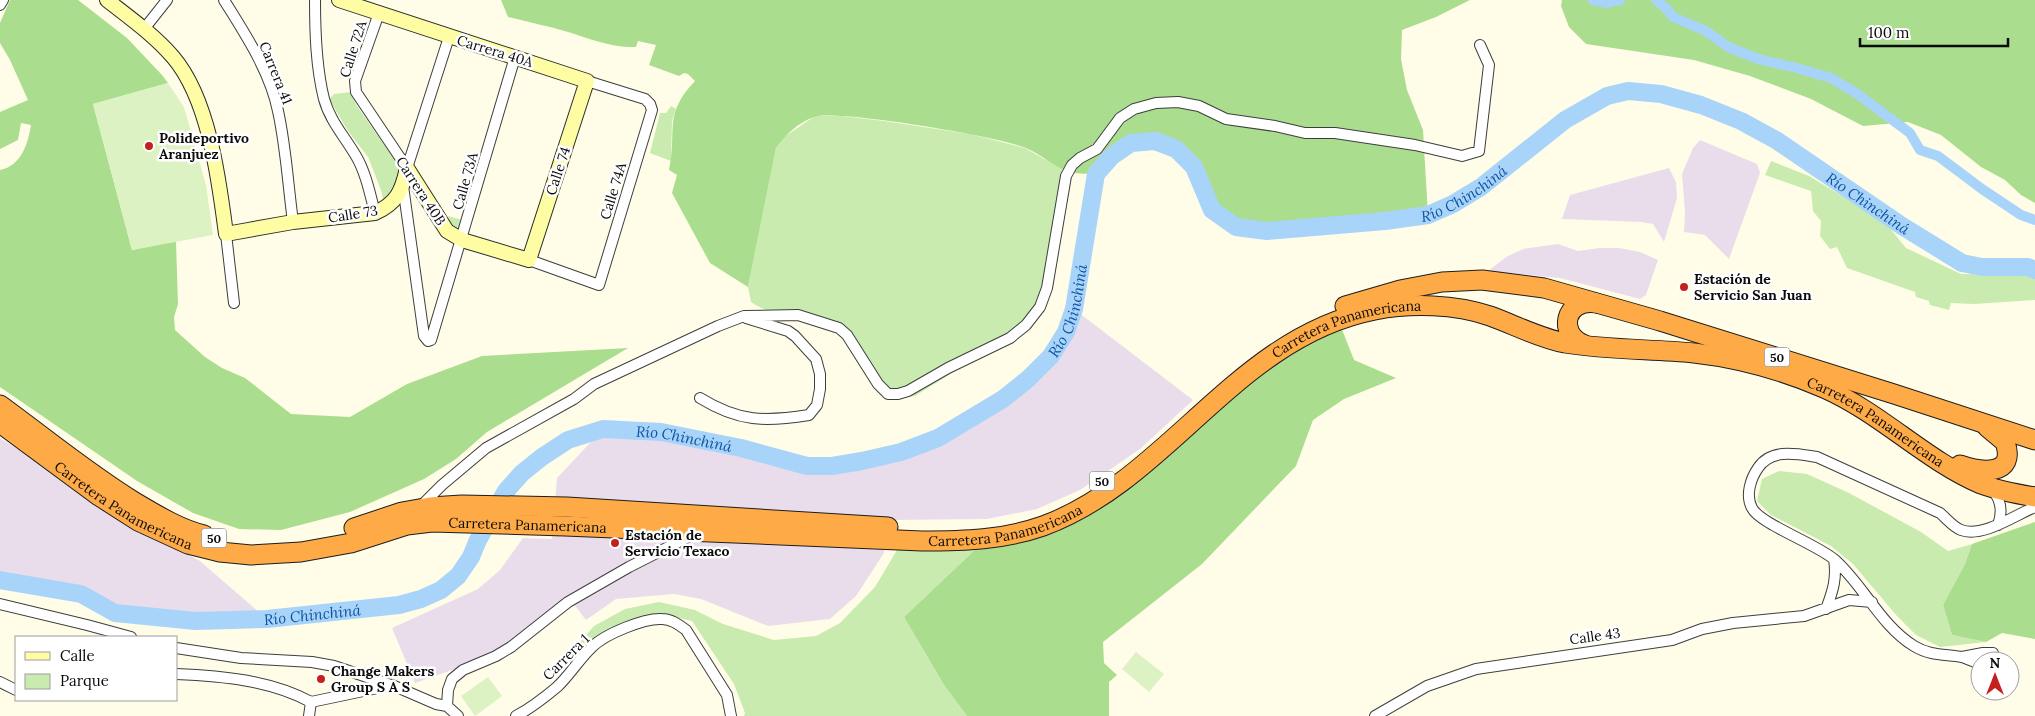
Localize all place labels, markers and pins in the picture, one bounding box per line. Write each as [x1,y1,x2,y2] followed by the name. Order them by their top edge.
[159,129,249,163] place label: Polideportivo Aranjuez
[143,140,155,152] marker: Polideportivo Aranjuez
[1694,270,1812,304] place label: Estación de Servicio San Juan
[1678,281,1690,293] marker: Estación de Servicio San Juan
[625,526,730,560] place label: Estación de Servicio Texaco
[609,537,621,549] marker: Estación de Servicio Texaco
[331,662,435,696] place label: Change Makers Group S A S
[315,673,327,685] marker: Change Makers Group S A S

